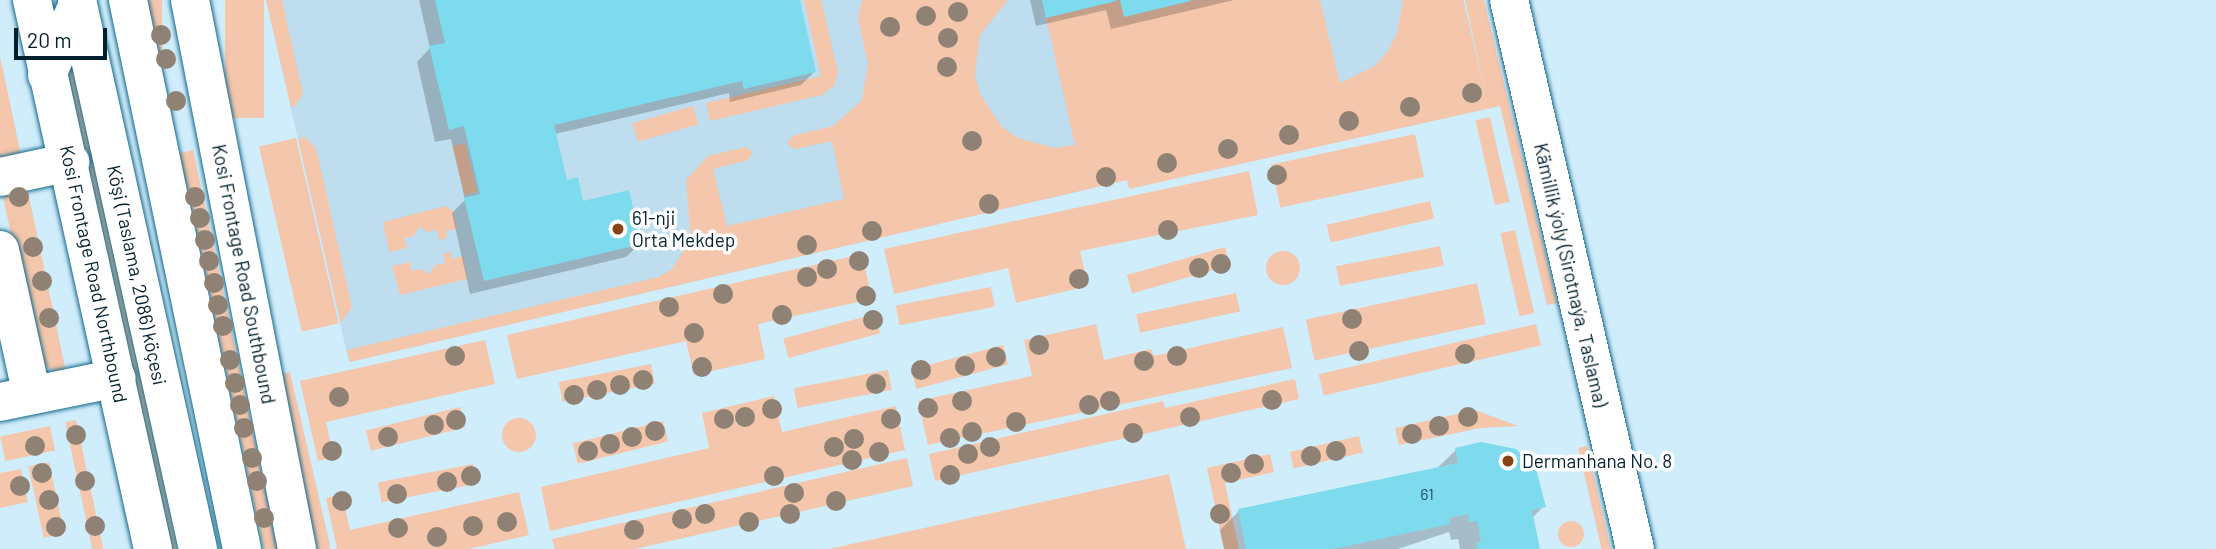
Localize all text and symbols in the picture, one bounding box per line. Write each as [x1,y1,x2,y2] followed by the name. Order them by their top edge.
[18,14,110,58] scale bar
[27,27,72,52] text: 20 m
[1530,141,1612,409] street label: Kämillik ýoly (Sirotnaýa, Taslama)
[208,142,280,406] street label: Kosi Frontage Road Southbound
[56,143,132,405] street label: Kosi Frontage Road Northbound
[103,163,171,387] street label: Köşi (Taslama, 2086) köçesi
[632,207,735,251] place label: 61-nji Orta Mekdep
[610,221,626,237] marker: 61-nji Orta Mekdep
[1522,450,1672,472] place label: Dermanhana No. 8
[1500,453,1516,469] marker: Dermanhana No. 8
[1420,484,1434,504] house number: 61

